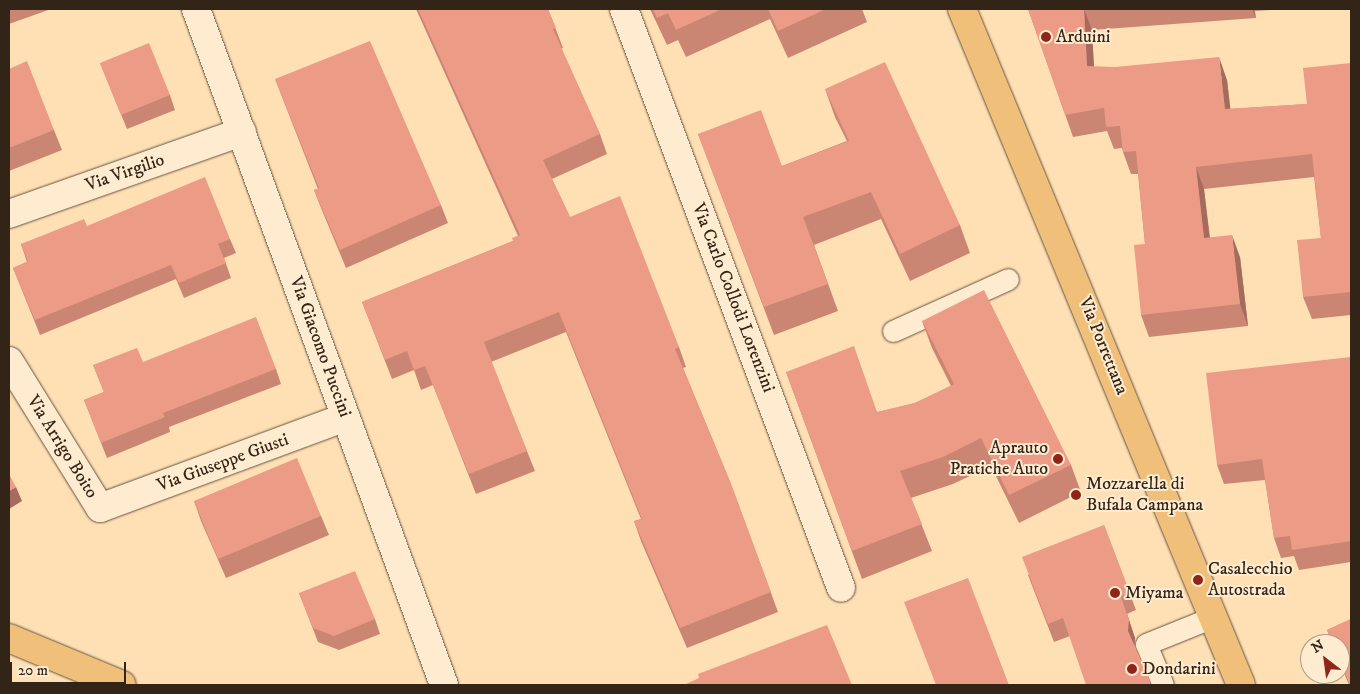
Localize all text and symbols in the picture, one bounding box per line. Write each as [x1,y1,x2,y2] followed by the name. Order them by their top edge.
[1056,26,1110,48] place label: Arduini
[1040,31,1052,43] marker: Arduini
[83,149,167,197] street label: Via Virgilio
[687,200,779,396] street label: Via Carlo Collodi Lorenzini
[285,274,355,420] street label: Via Giacomo Puccini
[1074,294,1132,398] street label: Via Porrettana
[22,391,102,503] street label: Via Arrigo Boito
[154,429,292,497] street label: Via Giuseppe Giusti
[950,438,1048,480] place label: Aprauto Pratiche Auto
[1052,453,1064,465] marker: Aprauto Pratiche Auto
[1086,474,1203,516] place label: Mozzarella di Bufala Campana
[1070,489,1082,501] marker: Mozzarella di Bufala Campana
[1208,559,1292,602] place label: Casalecchio Autostrada
[1192,574,1204,586] marker: Casalecchio Autostrada
[1125,582,1183,604] place label: Miyama
[1109,587,1121,599] marker: Miyama
[1300,634,1350,684] north arrow
[1309,636,1327,658] text: N
[12,652,129,684] scale bar
[1142,658,1216,680] place label: Dondarini
[18,661,48,680] text: 20 m
[1126,663,1138,675] marker: Dondarini

